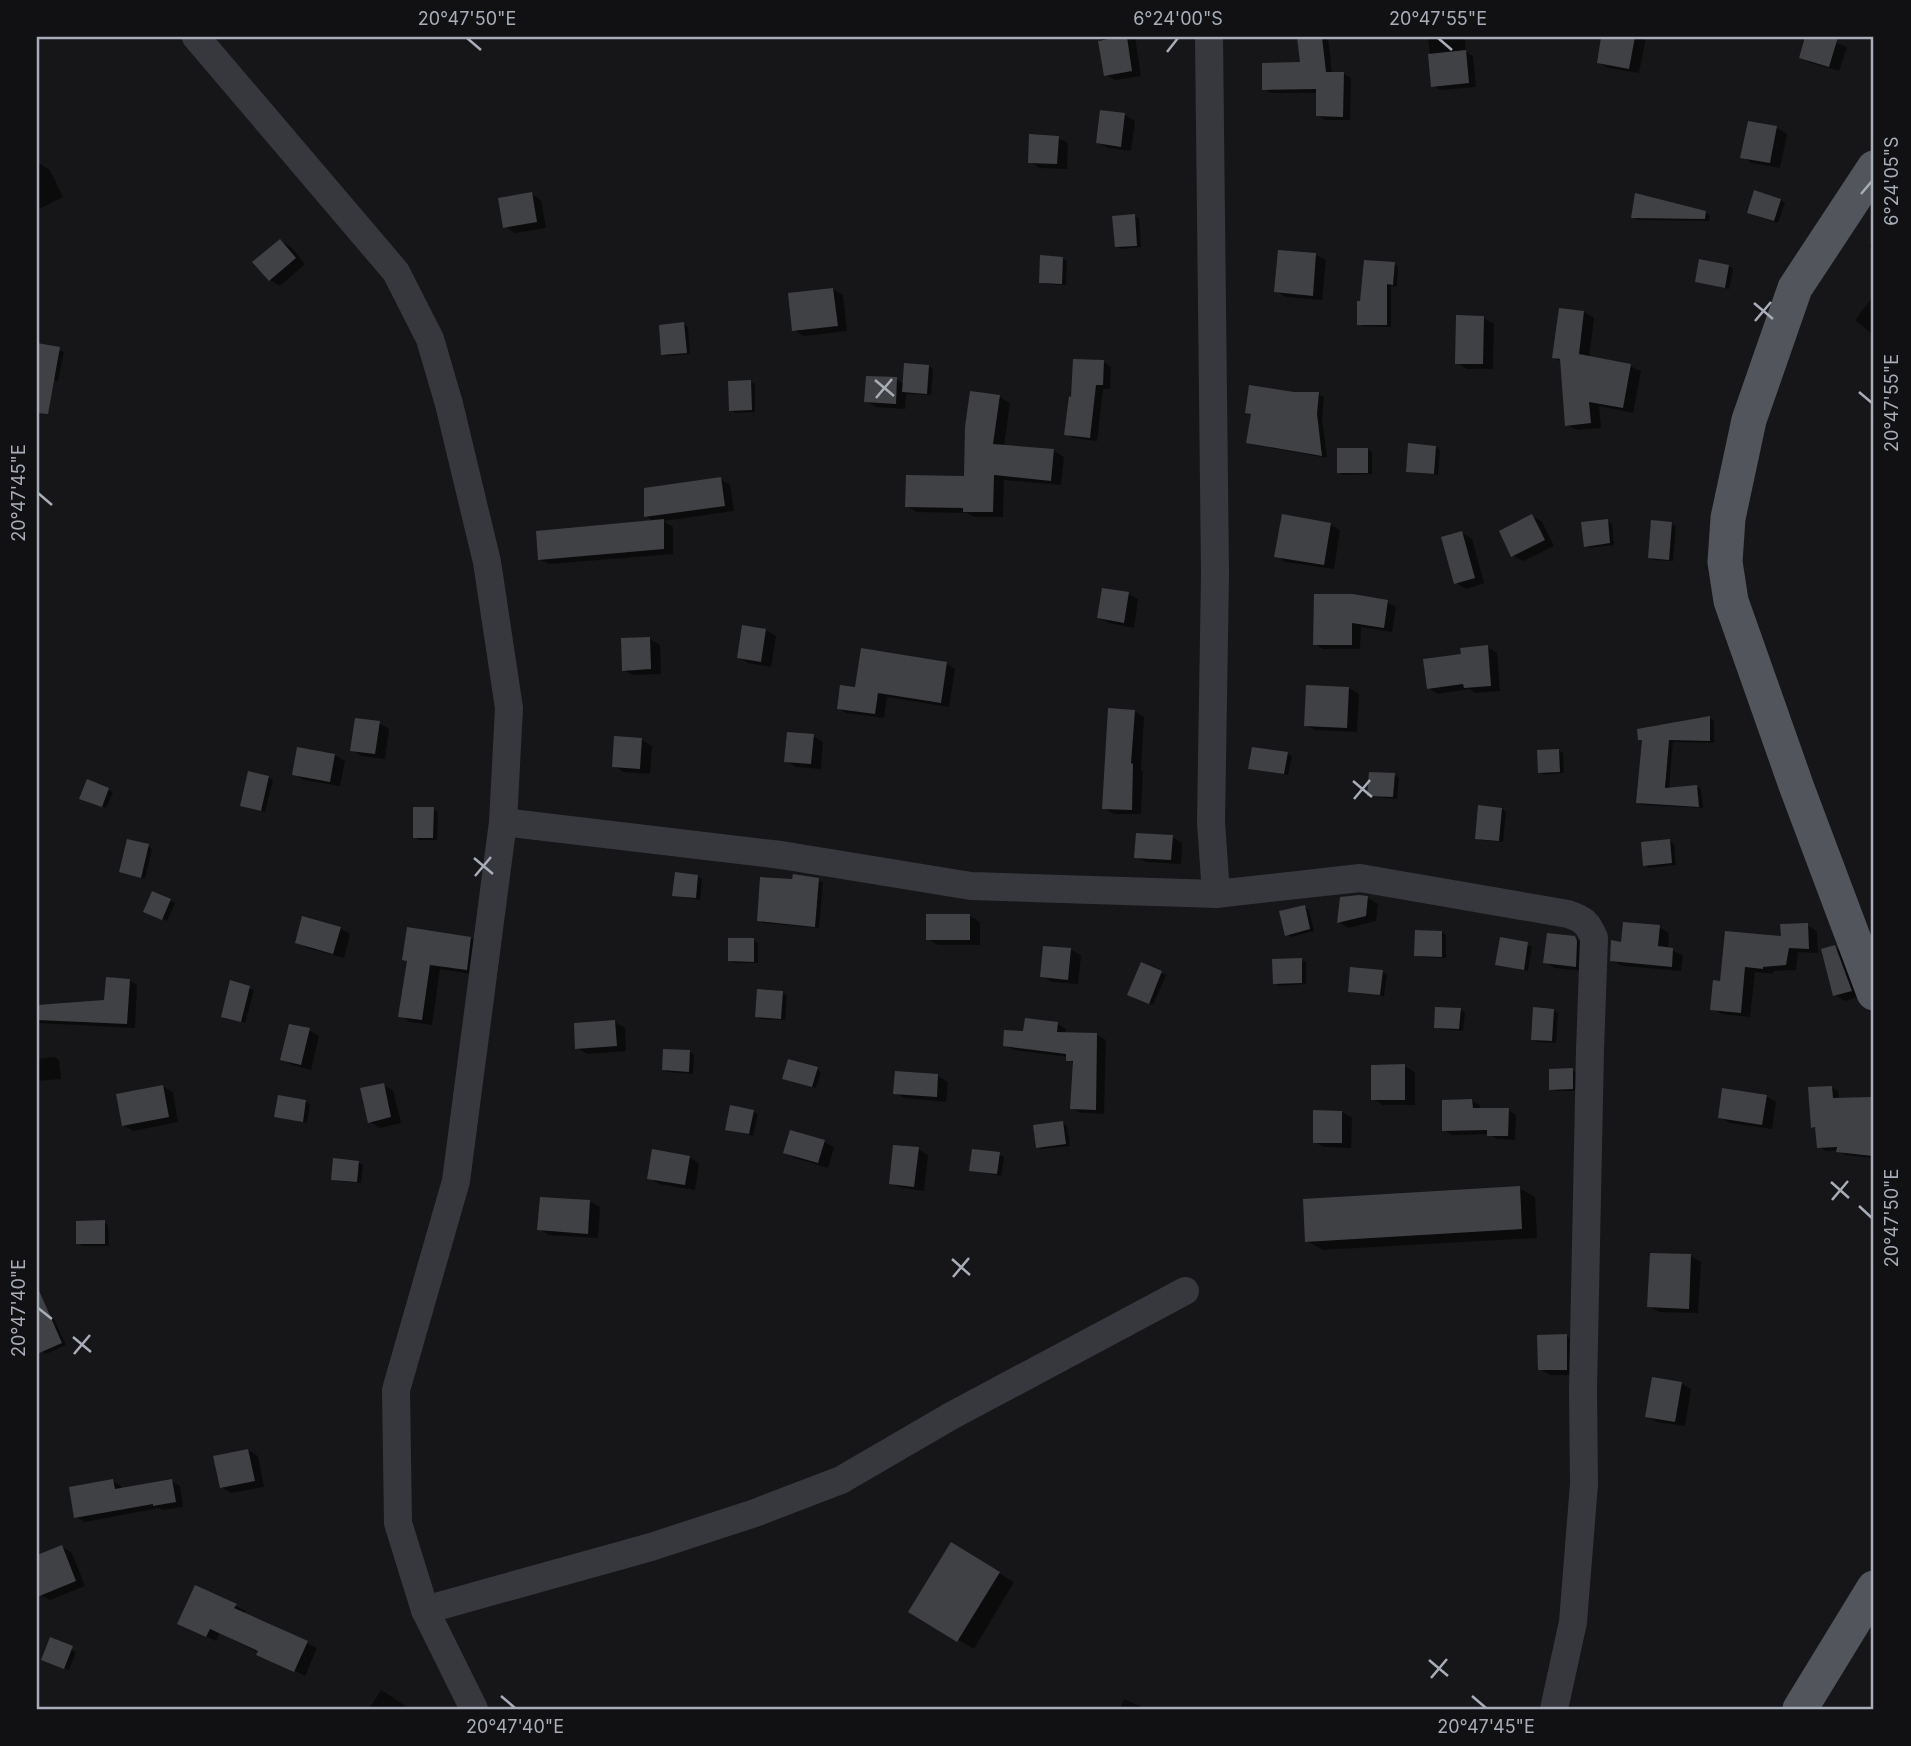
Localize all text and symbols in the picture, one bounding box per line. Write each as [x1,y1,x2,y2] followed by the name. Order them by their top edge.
[418,8,516,29] text: 20°47'50"E
[1133,8,1223,29] text: 6°24'00"S
[1389,8,1487,29] text: 20°47'55"E
[1881,136,1902,226] text: 6°24'05"S
[1881,354,1902,452] text: 20°47'55"E
[8,444,29,542] text: 20°47'45"E
[1881,1169,1902,1267] text: 20°47'50"E
[8,1259,29,1357] text: 20°47'40"E
[466,1716,564,1737] text: 20°47'40"E
[1437,1716,1535,1737] text: 20°47'45"E

